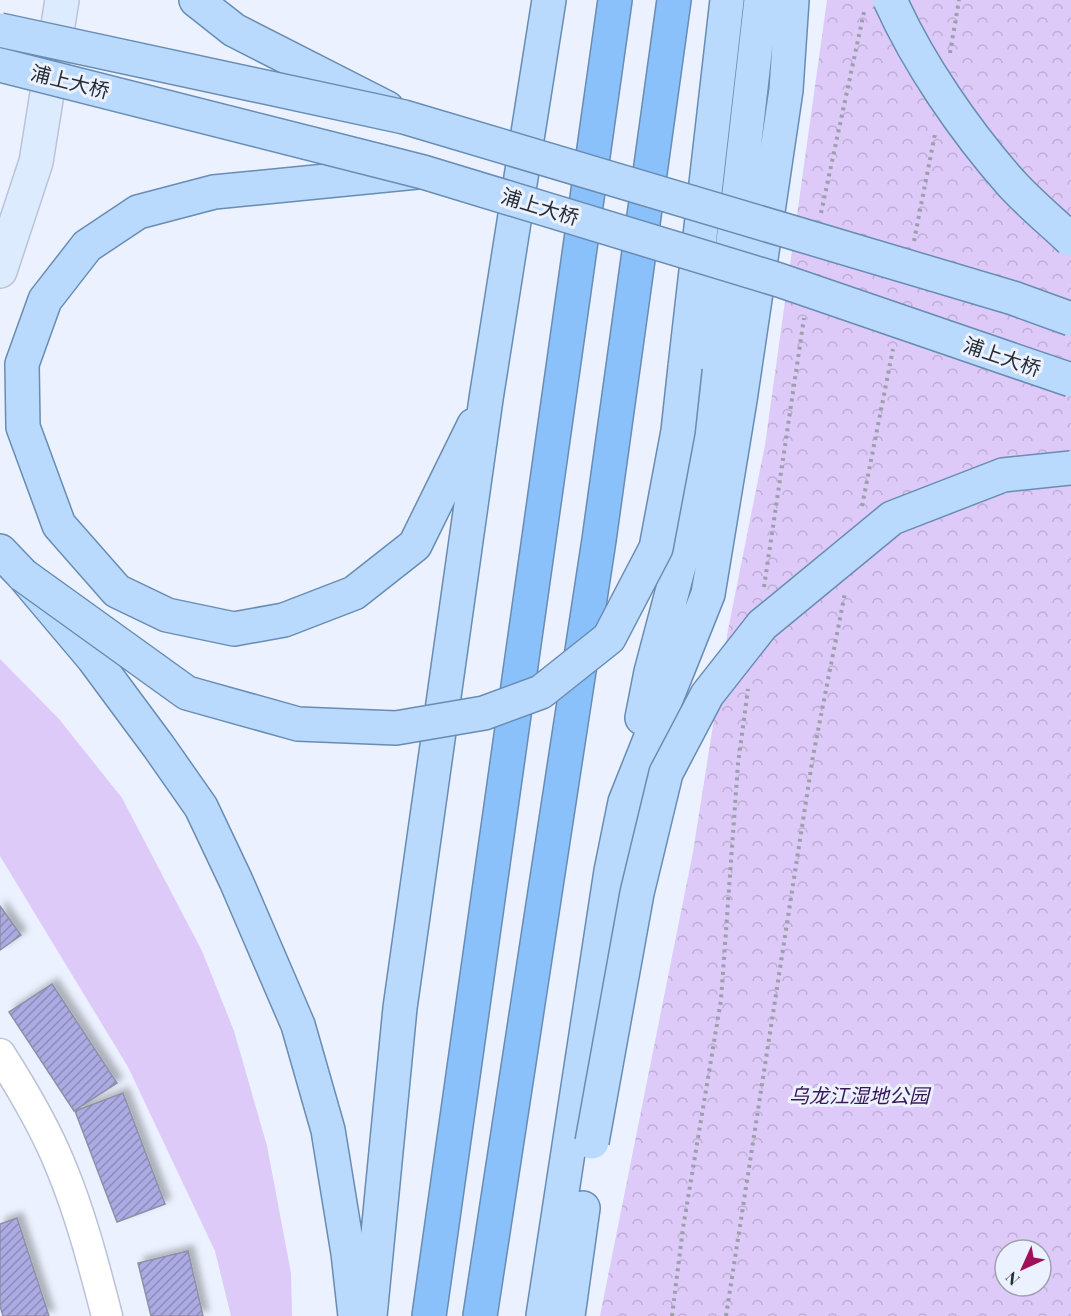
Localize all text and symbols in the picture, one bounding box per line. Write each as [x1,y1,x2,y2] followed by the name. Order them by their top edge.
[28,58,112,103] street label: 浦上大桥
[498,181,583,230] street label: 浦上大桥
[960,330,1045,381] street label: 浦上大桥
[789,1081,932,1108] park label: 乌龙江湿地公园
[993,1238,1053,1298] north arrow
[1000,1267,1024,1290] text: N

